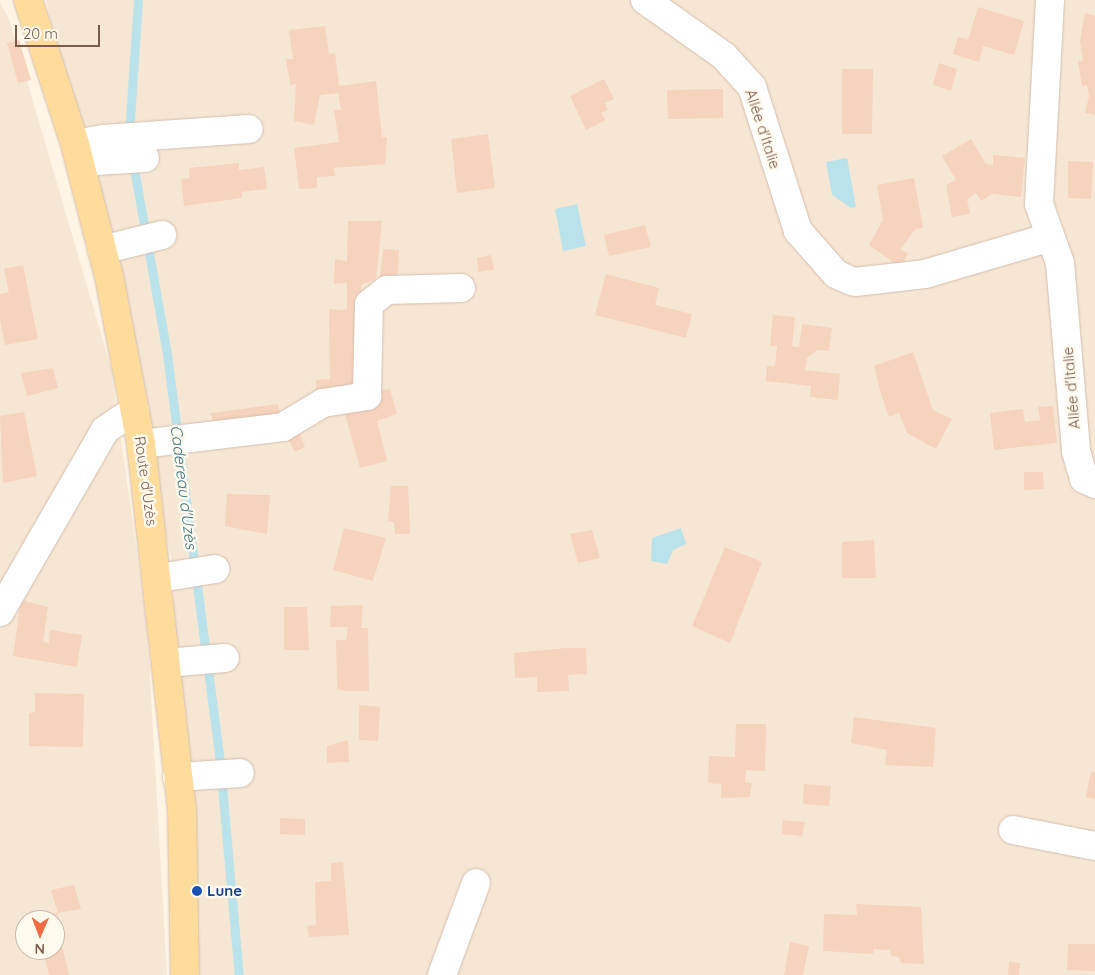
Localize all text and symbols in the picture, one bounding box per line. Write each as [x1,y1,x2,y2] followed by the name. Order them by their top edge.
[18,15,102,47] scale bar
[23,24,58,43] text: 20 m
[742,87,784,171] street label: Allée d'Italie
[1058,346,1084,430] street label: Allée d'Italie
[167,424,201,550] water label: Cadereau d'Uzès
[131,435,161,527] street label: Route d'Uzès
[207,882,242,900] place label: Lune
[191,885,203,897] marker: Lune
[15,910,65,960] north arrow
[34,940,45,958] text: N

